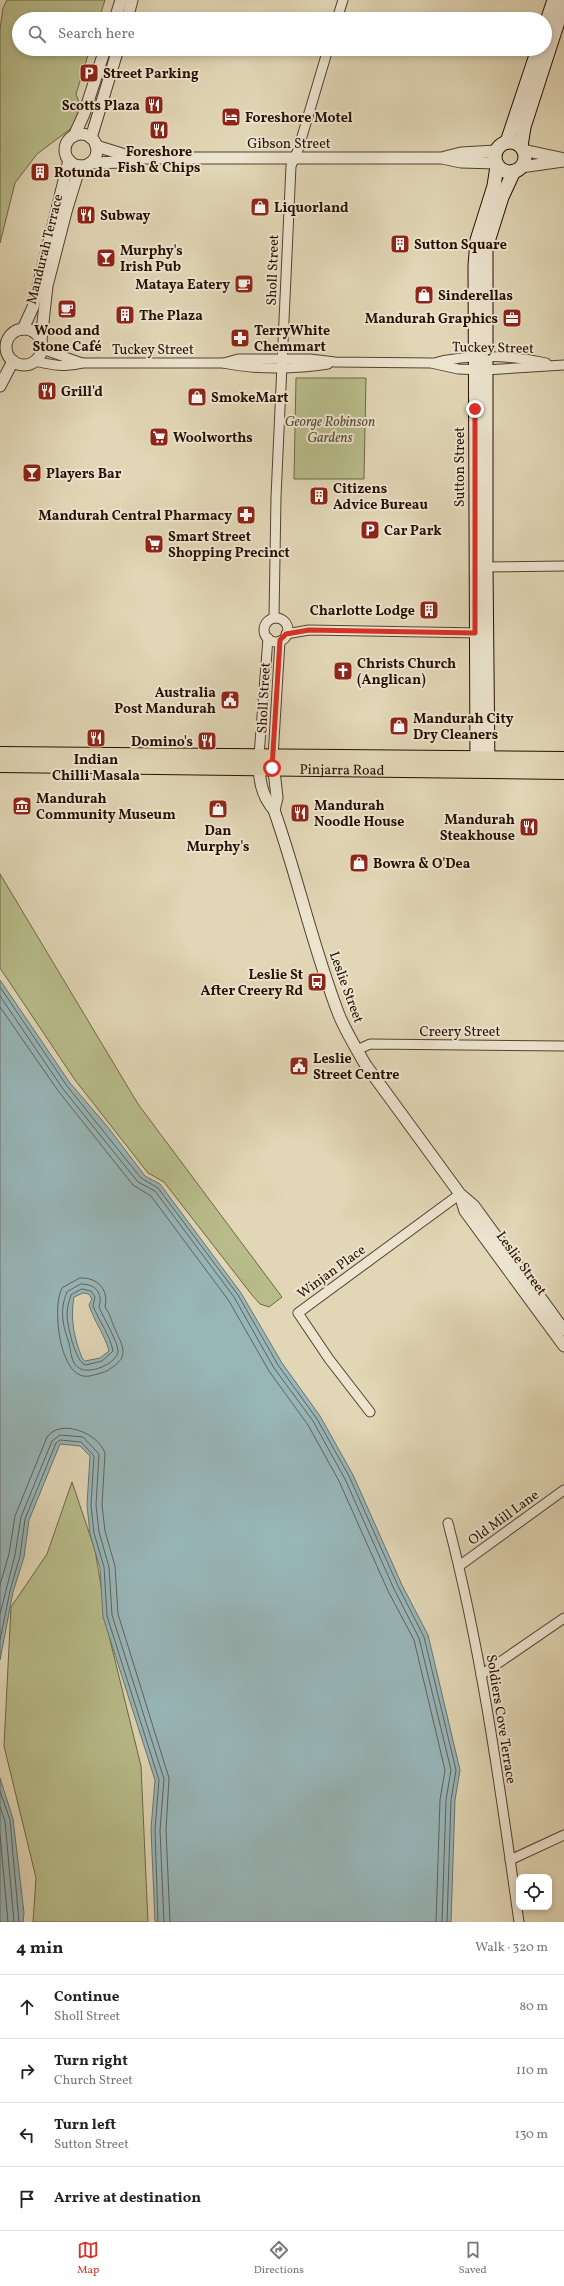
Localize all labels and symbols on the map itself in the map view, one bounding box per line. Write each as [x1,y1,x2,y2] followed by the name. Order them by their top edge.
[78,62,100,84] parking icon: Street Parking
[103,65,199,84] place label: Street Parking
[143,94,165,116] restaurant icon: Scotts Plaza
[62,97,140,116] place label: Scotts Plaza
[220,106,242,128] hotel icon: Foreshore Motel
[245,109,353,128] place label: Foreshore Motel
[148,119,170,141] restaurant icon: Foreshore Fish & Chips
[247,135,331,154] street label: Gibson Street
[117,143,201,178] place label: Foreshore Fish & Chips
[29,161,51,183] building icon: Rotunda
[54,164,111,183] place label: Rotunda
[23,192,68,307] street label: Mandurah Terrace
[249,196,271,218] shop icon: Liquorland
[274,199,349,218] place label: Liquorland
[75,204,97,226] restaurant icon: Subway
[100,207,151,226] place label: Subway
[389,233,411,255] building icon: Sutton Square
[263,234,284,306] street label: Sholl Street
[414,236,507,255] place label: Sutton Square
[120,242,183,277] place label: Murphy's Irish Pub
[95,247,117,269] bar icon: Murphy's Irish Pub
[233,273,255,295] cafe icon: Mataya Eatery
[135,276,230,295] place label: Mataya Eatery
[413,284,435,306] shop icon: Sinderellas
[438,287,513,306] place label: Sinderellas
[56,298,78,320] cafe icon: Wood and Stone Café
[114,304,136,326] building icon: The Plaza
[139,307,203,326] place label: The Plaza
[501,307,523,329] office icon: Mandurah Graphics
[365,310,498,329] place label: Mandurah Graphics
[32,322,102,357] place label: Wood and Stone Café
[254,322,330,357] place label: TerryWhite Chemmart
[229,327,251,349] pharmacy icon: TerryWhite Chemmart
[452,338,534,359] street label: Tuckey Street
[112,341,194,360] street label: Tuckey Street
[36,380,58,402] restaurant icon: Grill'd
[61,383,103,402] place label: Grill'd
[186,386,208,408] shop icon: SmokeMart
[211,389,289,408] place label: SmokeMart
[466,400,484,418] route end
[285,413,375,448] park label: George Robinson Gardens
[148,426,170,448] supermarket icon: Woolworths
[451,427,470,507] street label: Sutton Street
[173,429,253,448] place label: Woolworths
[21,462,43,484] bar icon: Players Bar
[46,465,122,484] place label: Players Bar
[333,480,428,515] place label: Citizens Advice Bureau
[308,485,330,507] building icon: Citizens Advice Bureau
[235,504,257,526] pharmacy icon: Mandurah Central Pharmacy
[38,507,232,526] place label: Mandurah Central Pharmacy
[359,519,381,541] parking icon: Car Park
[384,522,442,541] place label: Car Park
[168,528,290,563] place label: Smart Street Shopping Precinct
[143,533,165,555] supermarket icon: Smart Street Shopping Precinct
[418,599,440,621] building icon: Charlotte Lodge
[310,602,415,621] place label: Charlotte Lodge
[357,655,456,690] place label: Christs Church (Anglican)
[332,660,354,682] church icon: Christs Church (Anglican)
[253,662,276,734] street label: Sholl Street
[114,684,216,719] place label: Australia Post Mandurah
[219,689,241,711] public building icon: Australia Post Mandurah
[413,710,514,745] place label: Mandurah City Dry Cleaners
[388,715,410,737] shop icon: Mandurah City Dry Cleaners
[85,727,107,749] restaurant icon: Indian Chilli Masala
[196,730,218,752] restaurant icon: Domino's
[131,733,193,752] place label: Domino's
[52,751,140,786] place label: Indian Chilli Masala
[263,759,281,777] route start
[299,761,385,781] street label: Pinjarra Road
[36,790,176,825] place label: Mandurah Community Museum
[11,795,33,817] museum icon: Mandurah Community Museum
[314,797,405,832] place label: Mandurah Noodle House
[207,798,229,820] shop icon: Dan Murphy's
[289,802,311,824] restaurant icon: Mandurah Noodle House
[440,811,515,846] place label: Mandurah Steakhouse
[518,816,540,838] restaurant icon: Mandurah Steakhouse
[187,822,249,857] place label: Dan Murphy's
[348,852,370,874] shop icon: Bowra & O'Dea
[373,855,471,874] place label: Bowra & O'Dea
[324,949,367,1026] street label: Leslie Street
[201,966,303,1001] place label: Leslie St After Creery Rd
[306,971,328,993] bus stop icon: Leslie St After Creery Rd
[420,1023,500,1042] street label: Creery Street
[313,1050,399,1085] place label: Leslie Street Centre
[288,1055,310,1077] public building icon: Leslie Street Centre
[491,1228,551,1300] street label: Leslie Street
[294,1241,370,1304] street label: Winjan Place
[465,1486,543,1550] street label: Old Mill Lane
[481,1653,520,1786] street label: Soldiers Cove Terrace

